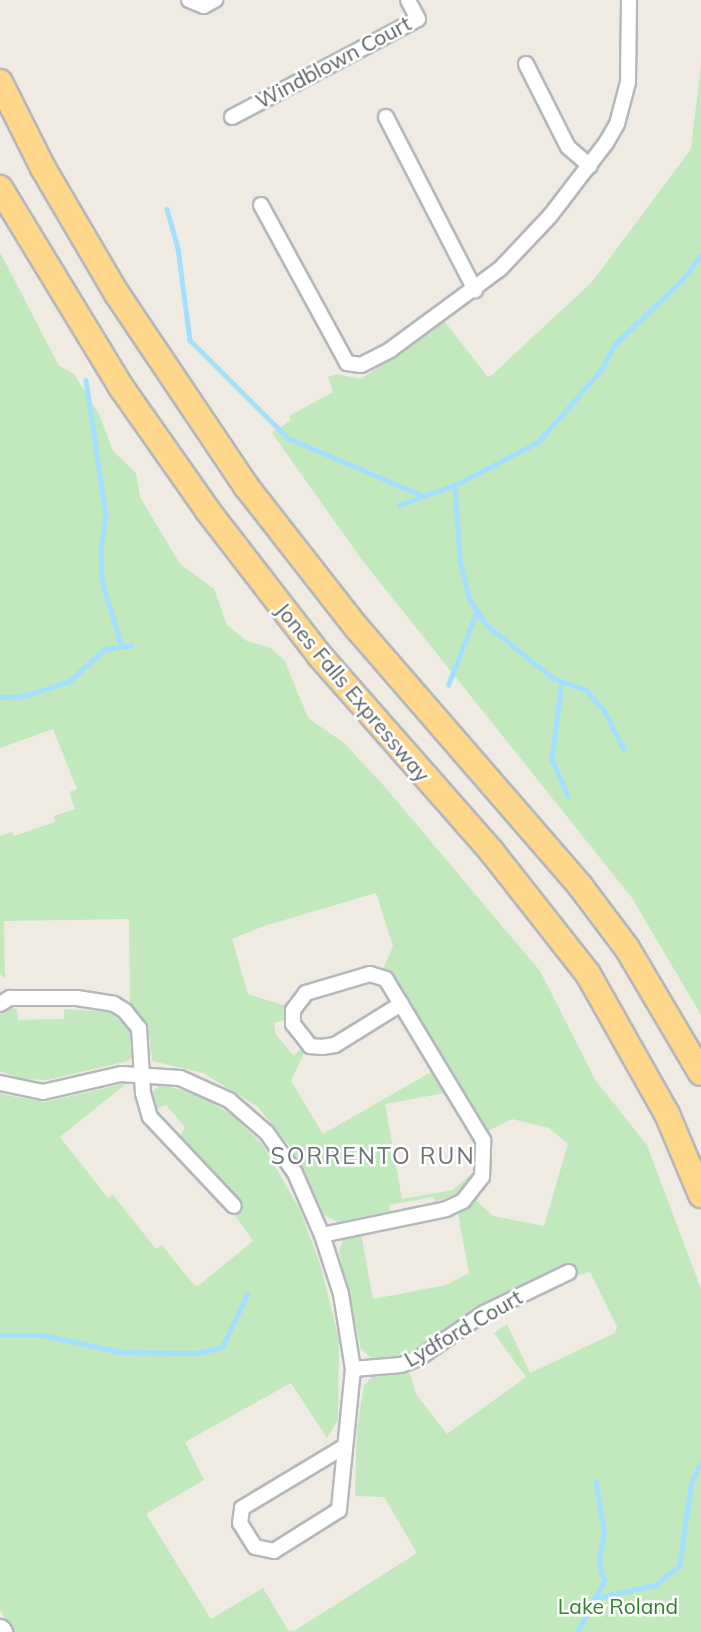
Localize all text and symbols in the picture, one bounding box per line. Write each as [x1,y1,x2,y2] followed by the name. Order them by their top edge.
[251,11,415,113] street label: Windblown Court
[271,597,435,787] street label: Jones Falls Expressway
[272,1142,474,1170] district label: SORRENTO RUN
[400,1284,526,1372] street label: Lydford Court
[558,1593,678,1619] park label: Lake Roland

